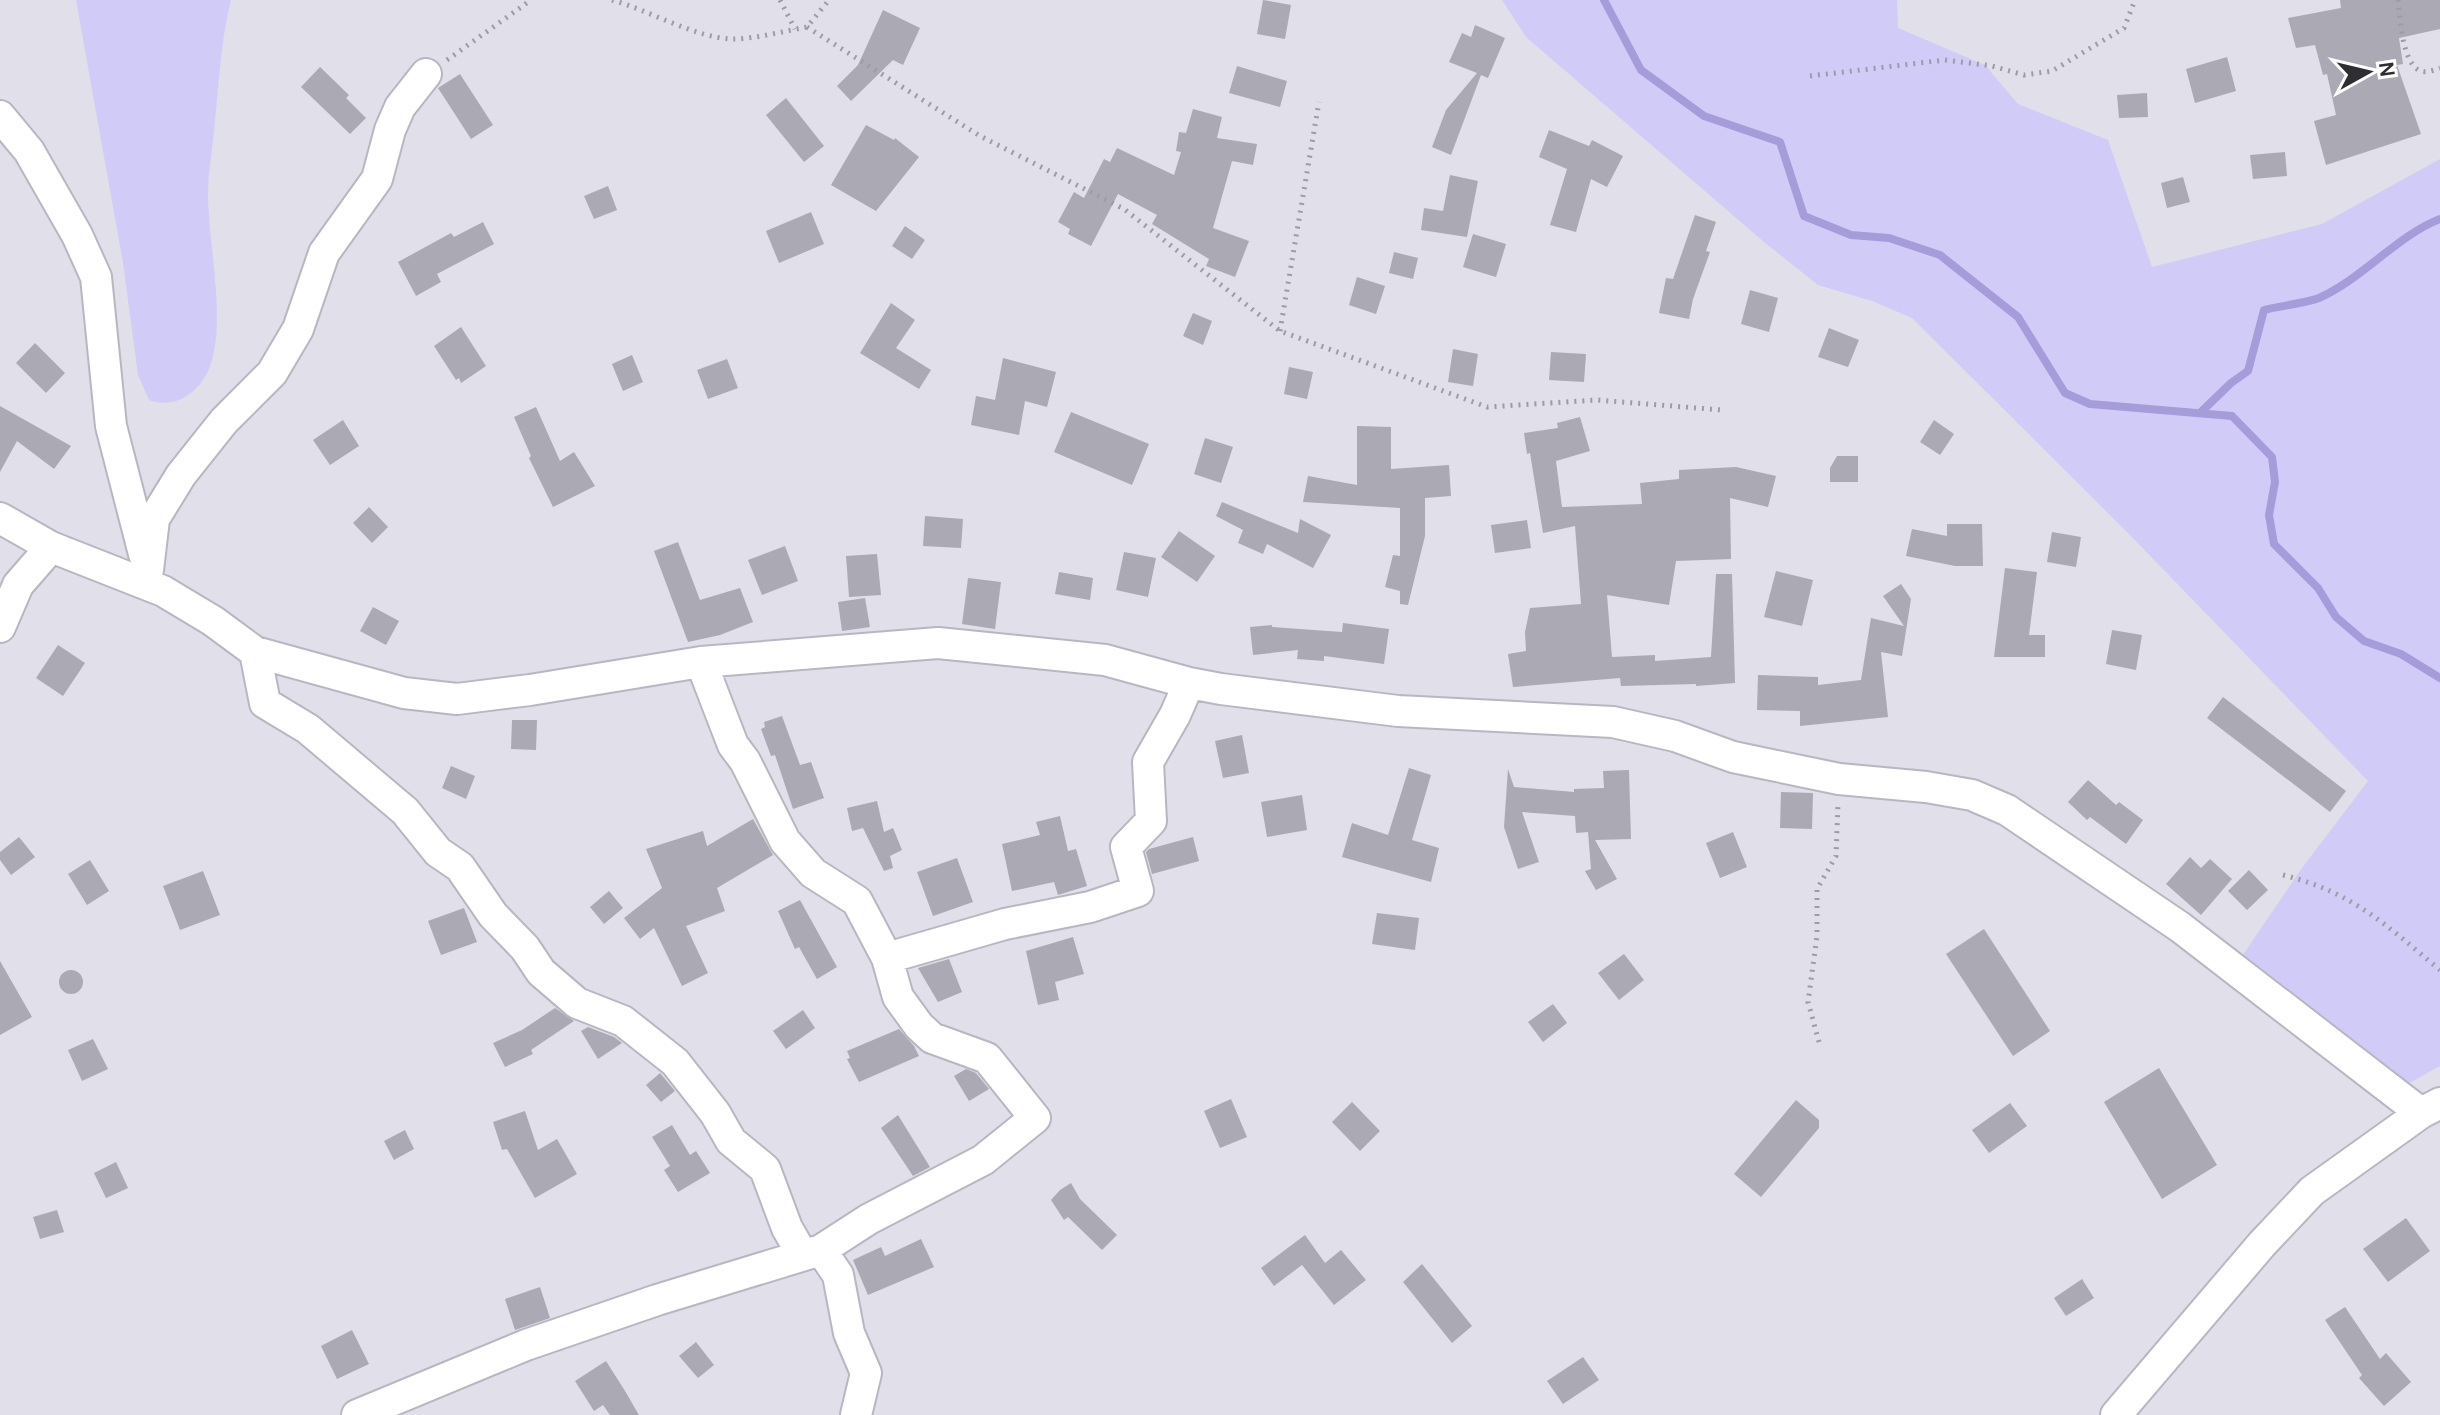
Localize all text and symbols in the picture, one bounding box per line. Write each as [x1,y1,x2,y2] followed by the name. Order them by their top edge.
[2328,32,2408,112] north arrow
[2373,60,2401,79] text: N

